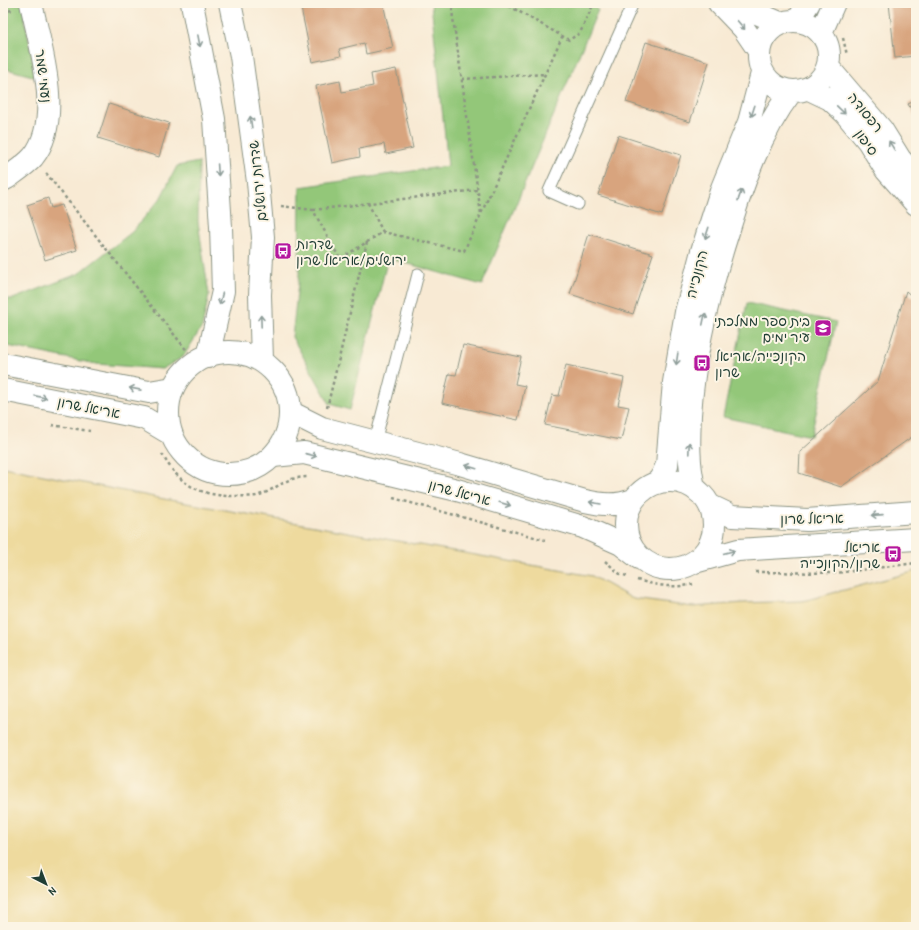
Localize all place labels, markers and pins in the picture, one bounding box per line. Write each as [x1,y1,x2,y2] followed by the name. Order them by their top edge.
[295,234,407,269] place label: שדרות ירושלים/אריאל שרון
[273,241,293,261] bus stop icon: שדרות ירושלים/אריאל שרון
[714,311,810,346] place label: בית ספר ממלכתי עיר ימים
[813,318,833,338] school or university icon: בית ספר ממלכתי עיר ימים
[715,346,806,381] place label: הקונכייה/אריאל שרון
[692,353,712,373] bus stop icon: הקונכייה/אריאל שרון
[800,537,880,572] place label: אריאל שרון/הקונכייה
[883,544,903,564] bus stop icon: אריאל שרון/הקונכייה

